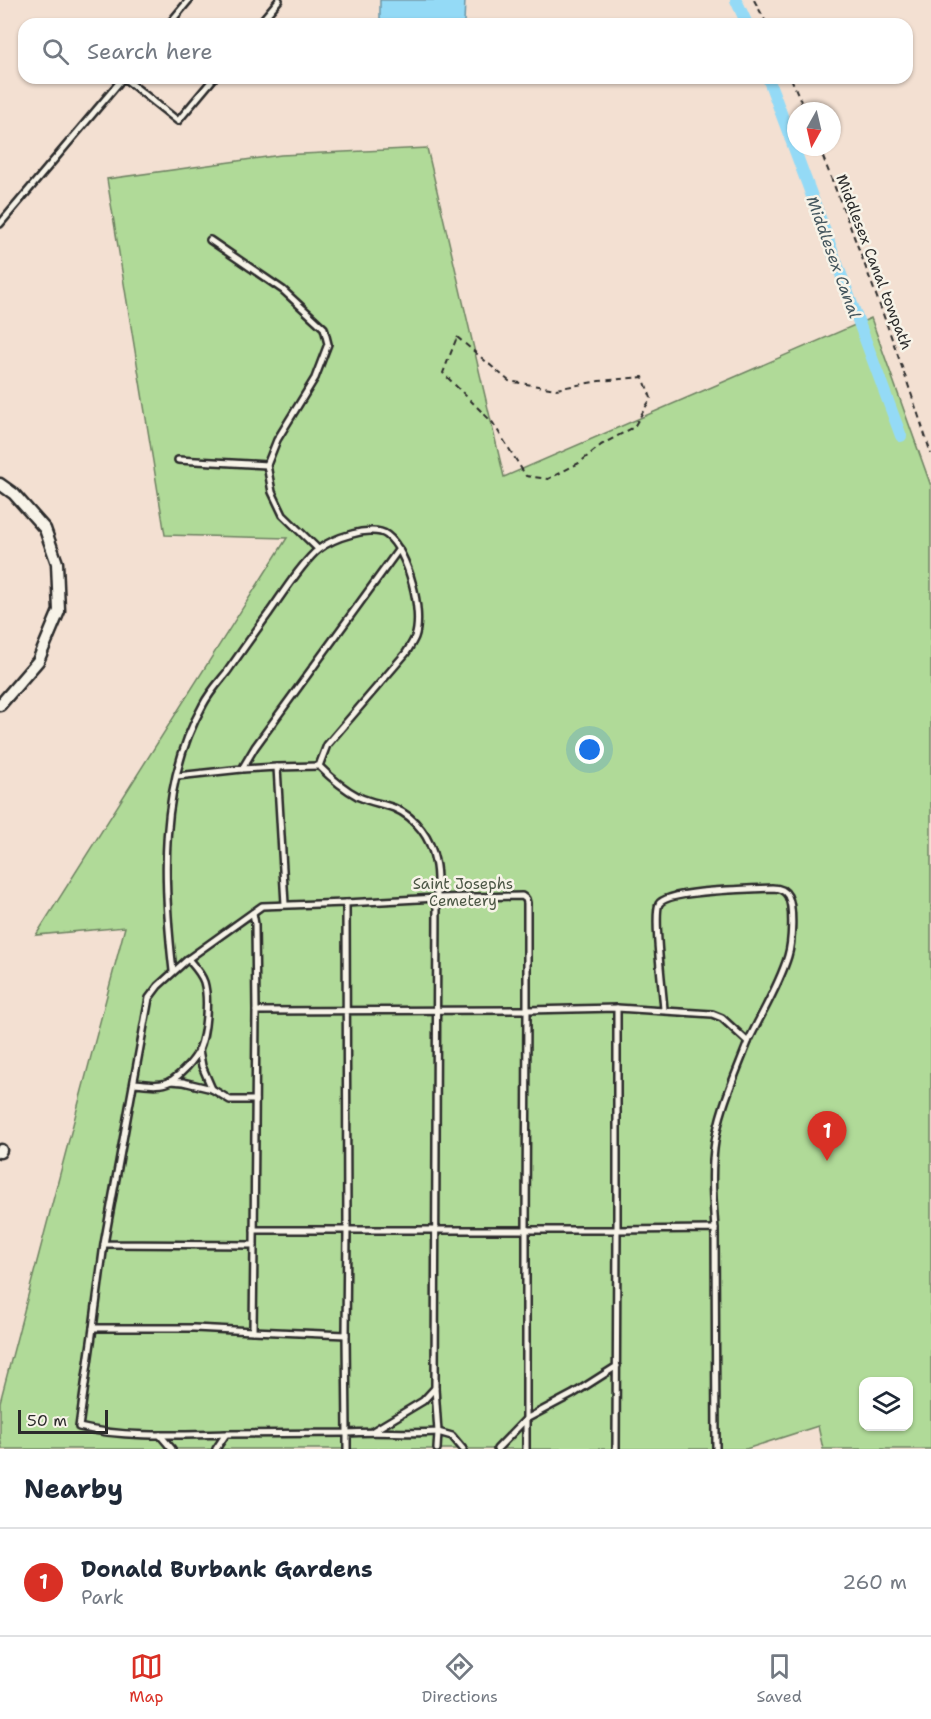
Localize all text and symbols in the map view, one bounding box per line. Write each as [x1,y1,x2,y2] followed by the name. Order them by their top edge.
[18,18,913,84] search box
[39,35,72,68] icon: search
[87,37,213,66] text: Search here
[787,102,841,156] north arrow
[831,171,917,353] street label: Middlesex Canal towpath
[802,193,865,321] water label: Middlesex Canal
[575,735,604,764] your location
[413,874,513,911] park label: Saint Josephs Cemetery
[808,1112,846,1161] pin: 1
[859,1377,913,1431] map controls
[859,1377,913,1431] button: layers
[18,1407,108,1434] scale bar
[27,1410,67,1431] text: 50 m
[24,1471,123,1506] text: Nearby
[81,1555,373,1584] text: Donald Burbank Gardens
[39,1569,48,1595] text: 1
[842,1569,907,1595] text: 260 m
[81,1584,124,1610] text: Park
[129,1650,163,1707] tab: Map
[422,1650,498,1707] tab: Directions
[756,1650,802,1707] tab: Saved

